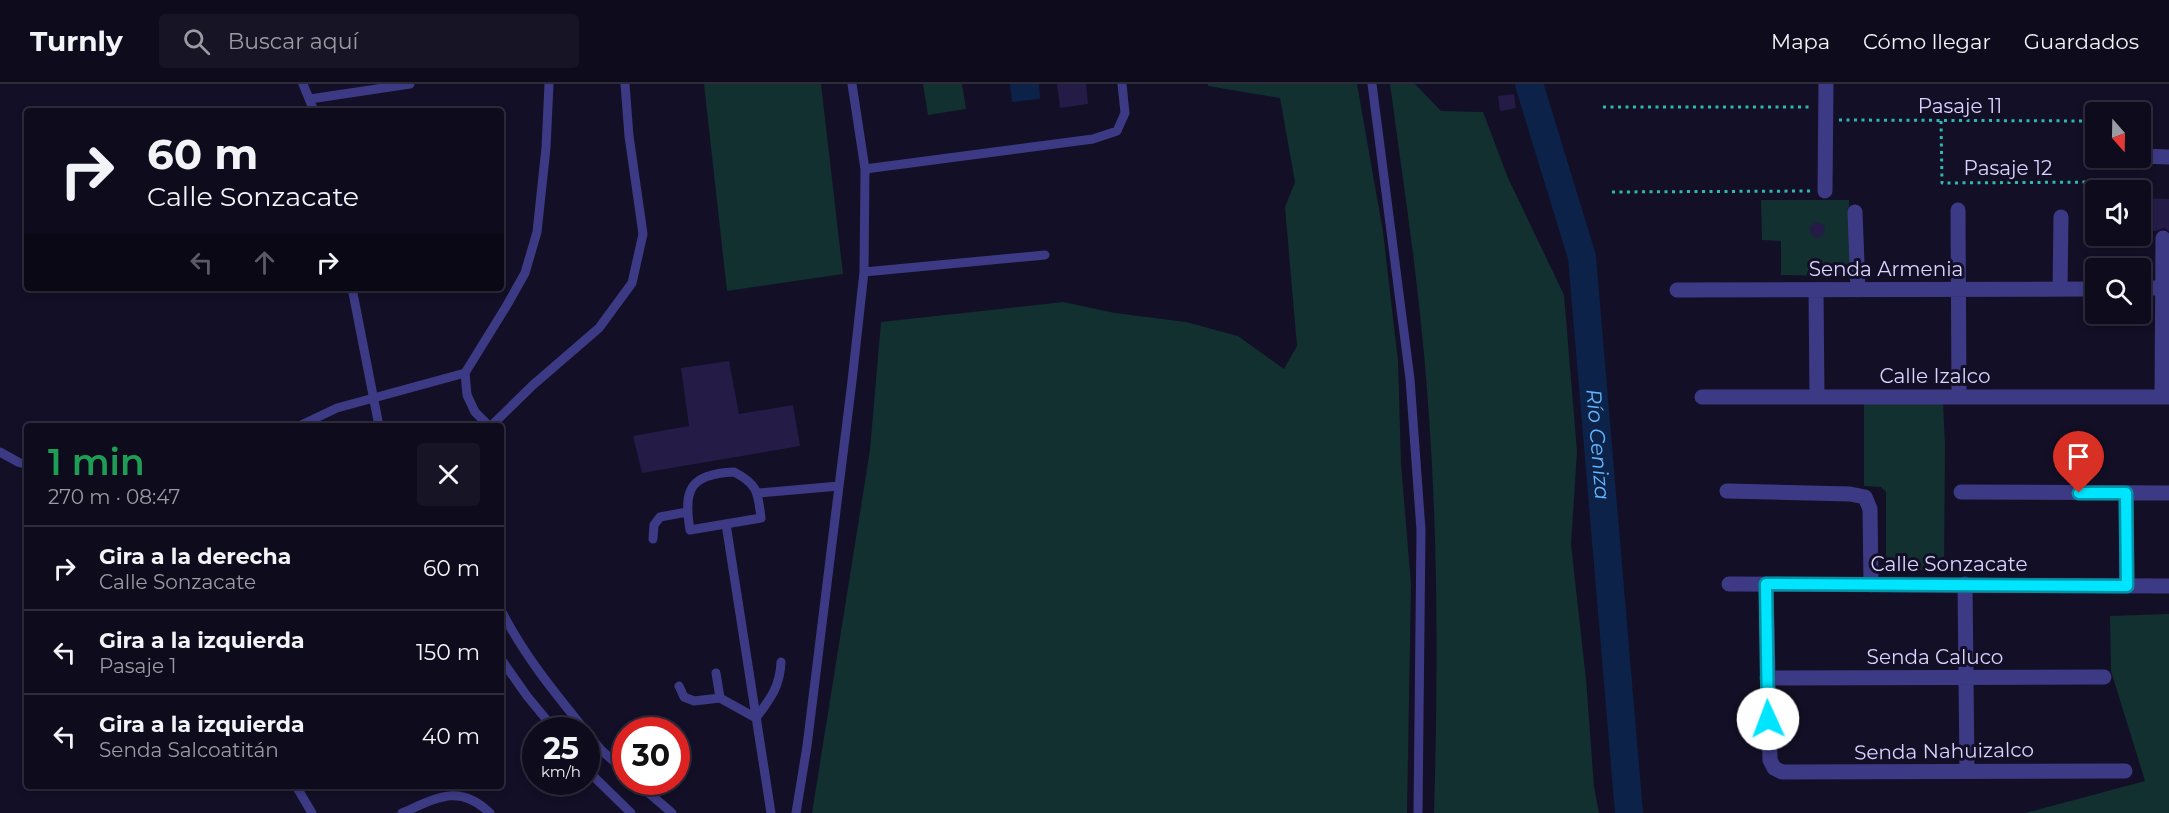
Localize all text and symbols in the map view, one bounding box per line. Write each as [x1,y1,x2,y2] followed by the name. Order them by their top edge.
[159,14,579,68] search box
[30,24,123,58] text: Turnly
[180,25,213,58] icon: search
[228,28,358,55] text: Buscar aquí
[1771,29,1830,54] text: Mapa
[1863,29,1991,54] text: Cómo llegar
[2024,29,2139,54] text: Guardados
[1918,94,2002,118] street label: Pasaje 11
[2085,102,2151,168] north arrow
[2085,102,2151,324] map controls
[147,128,258,180] text: 60 m
[48,132,126,210] icon: right
[1964,156,2052,180] street label: Pasaje 12
[147,180,359,213] text: Calle Sonzacate
[2085,180,2151,246] button: sound
[185,246,218,279] icon: left
[248,246,281,279] icon: ahead
[311,246,344,279] icon: right
[1809,257,1963,281] street label: Senda Armenia
[2085,258,2151,324] button: search
[1880,364,1990,388] street label: Calle Izalco
[1581,388,1615,501] water label: Río Ceniza
[2053,431,2104,493] pin
[48,440,145,484] text: 1 min
[2062,440,2095,473] icon: arrive
[417,443,480,506] button: close
[48,485,180,509] text: 270 m · 08:47
[99,543,291,570] text: Gira a la derecha
[48,552,81,585] icon: right
[1870,552,2028,576] street label: Calle Sonzacate
[423,555,480,582] text: 60 m
[99,570,256,594] text: Calle Sonzacate
[99,627,305,654] text: Gira a la izquierda
[48,636,81,669] icon: left
[416,639,480,666] text: 150 m
[1867,645,2003,669] street label: Senda Caluco
[99,654,176,678] text: Pasaje 1
[1736,687,1800,751] position arrow
[99,711,305,738] text: Gira a la izquierda
[612,717,690,795] speed limit sign: 30
[48,720,81,753] icon: left
[422,723,480,750] text: 40 m
[543,730,579,767] text: 25
[1854,737,2034,765] street label: Senda Nahuizalco
[99,738,279,762] text: Senda Salcoatitán
[541,762,581,781] text: km/h

